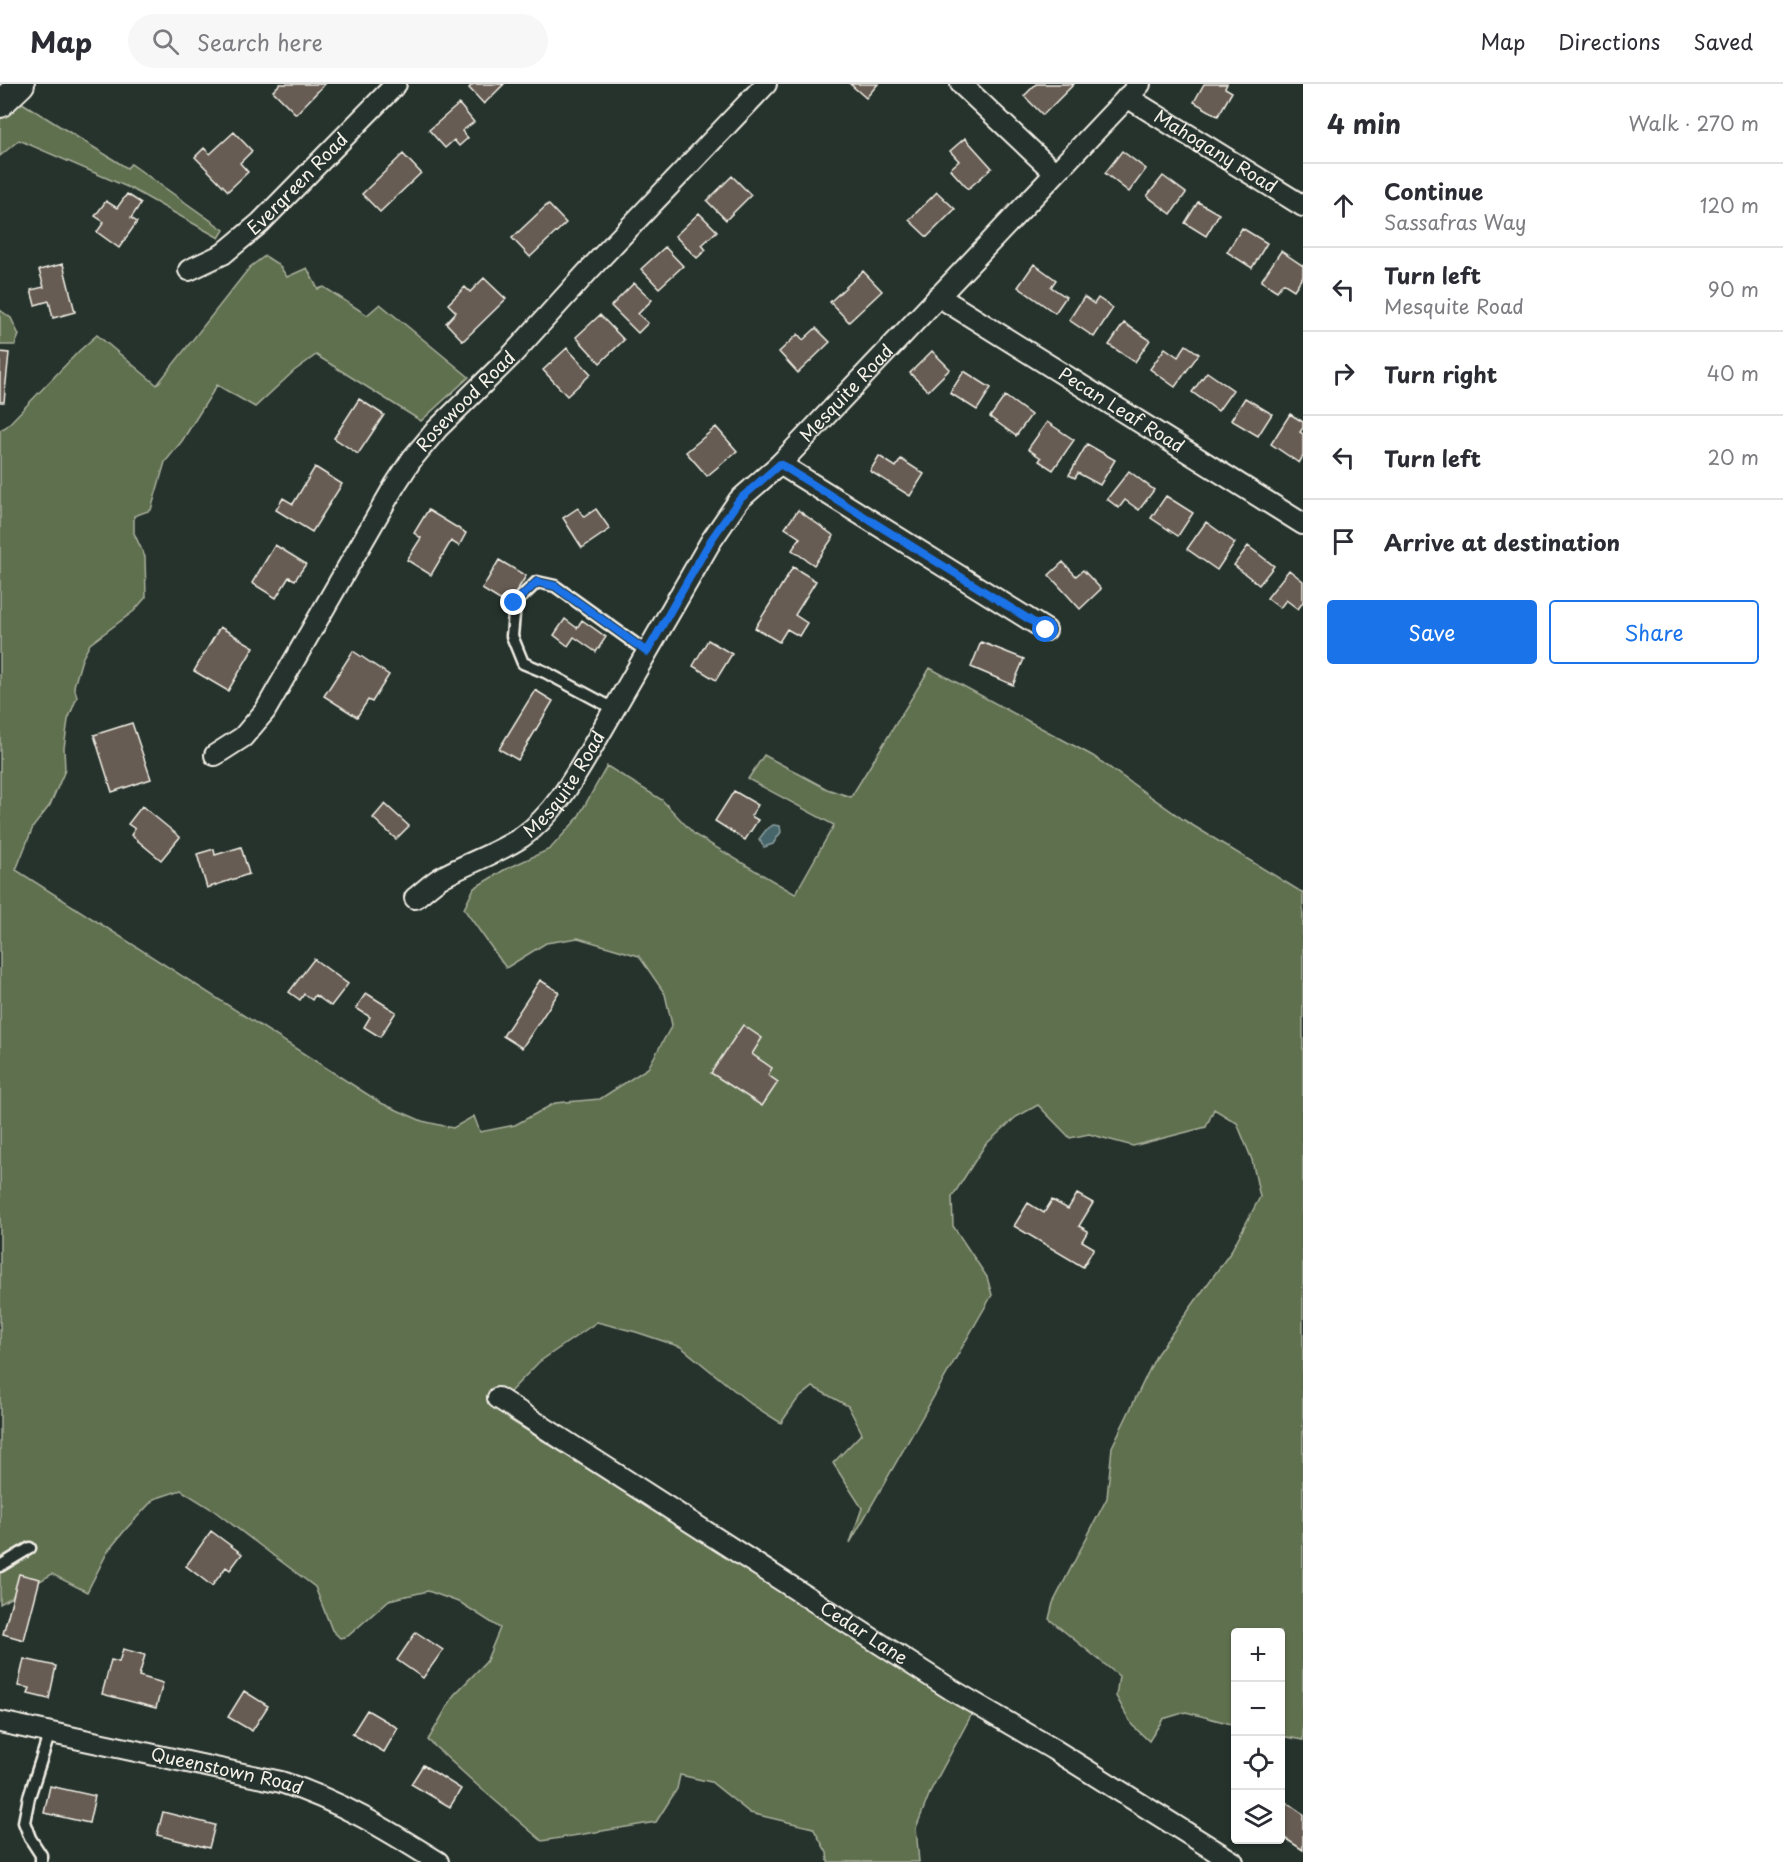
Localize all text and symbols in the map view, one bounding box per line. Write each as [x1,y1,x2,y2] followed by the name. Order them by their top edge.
[128,14,548,68] search box
[30,20,92,63] text: Map
[149,25,182,58] icon: search
[197,25,323,58] text: Search here
[1480,25,1525,57] text: Map
[1558,25,1660,57] text: Directions
[1693,25,1753,57] text: Saved
[1149,102,1283,199] street label: Mahogany Road
[1327,104,1401,143] text: 4 min
[1628,108,1759,138] text: Walk · 270 m
[240,126,353,241] street label: Evergreen Road
[1384,174,1483,207] text: Continue
[1327,189,1360,222] icon: ahead
[1700,190,1759,220] text: 120 m
[1384,207,1527,237] text: Sassafras Way
[1384,258,1481,291] text: Turn left
[1327,273,1360,306] icon: left
[1708,274,1759,304] text: 90 m
[1384,291,1524,321] text: Mesquite Road
[793,337,899,447] street label: Mesquite Road
[409,344,521,457] street label: Rosewood Road
[1327,357,1360,390] icon: right
[1384,357,1497,390] text: Turn right
[1707,358,1759,388] text: 40 m
[1054,360,1190,459] street label: Pecan Leaf Road
[1327,441,1360,474] icon: left
[1384,441,1481,474] text: Turn left
[1707,442,1759,472] text: 20 m
[1327,525,1360,558] icon: arrive
[1384,525,1620,558] text: Arrive at destination
[500,589,526,615] route end
[1327,600,1537,664] button: Save
[1549,600,1759,664] button: Share
[1032,616,1058,642] route start
[517,725,611,843] street label: Mesquite Road
[815,1594,914,1670] street label: Cedar Lane
[1231,1628,1285,1844] map controls
[1231,1628,1285,1682] button: +
[1231,1682,1285,1736] button: −
[1231,1736,1285,1790] button: locate
[148,1740,307,1801] street label: Queenstown Road
[1231,1790,1285,1844] button: layers

